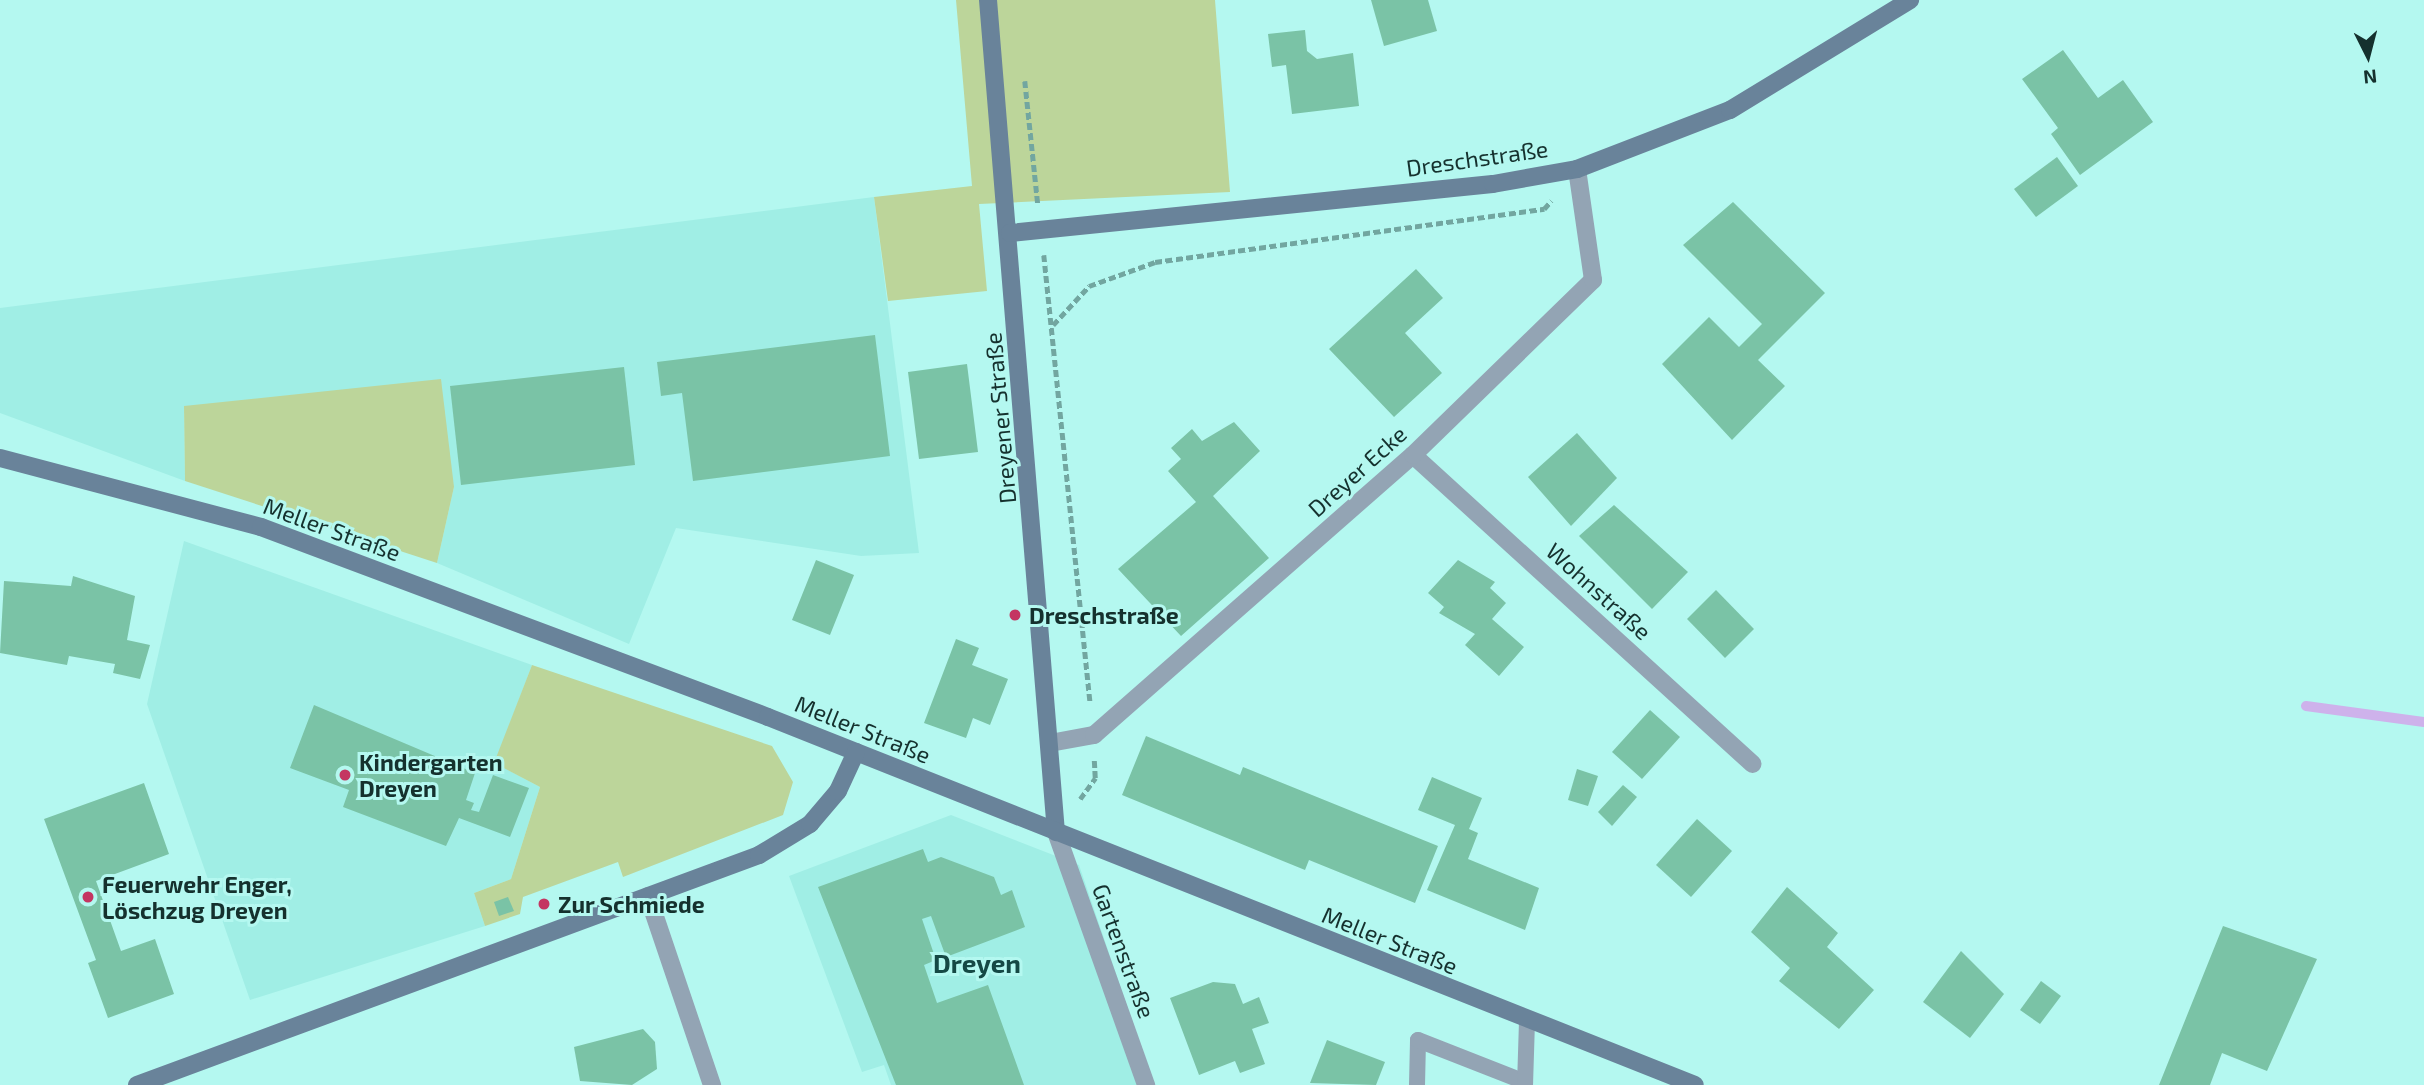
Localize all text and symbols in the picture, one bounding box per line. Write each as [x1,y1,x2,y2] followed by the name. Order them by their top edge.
[2333,21,2403,91] north arrow
[2362,65,2378,90] text: N
[1404,134,1550,182] street label: Dreschstraße
[979,331,1021,505] street label: Dreyener Straße
[1302,420,1412,522] street label: Dreyer Ecke
[260,491,404,567] street label: Meller Straße
[1541,537,1657,645] street label: Wohnstraße
[1029,601,1179,629] place label: Dreschstraße
[1007,607,1023,623] marker: Dreschstraße
[791,689,935,769] street label: Meller Straße
[359,748,503,802] place label: Kindergarten Dreyen
[337,767,353,783] marker: Kindergarten Dreyen
[102,870,292,924] place label: Feuerwehr Enger, Löschzug Dreyen
[1087,880,1161,1022] street label: Gartenstraße
[80,889,96,905] marker: Feuerwehr Enger, Löschzug Dreyen
[558,890,705,918] place label: Zur Schmiede
[536,896,552,912] marker: Zur Schmiede
[1318,900,1462,980] street label: Meller Straße
[933,947,1021,979] district label: Dreyen

